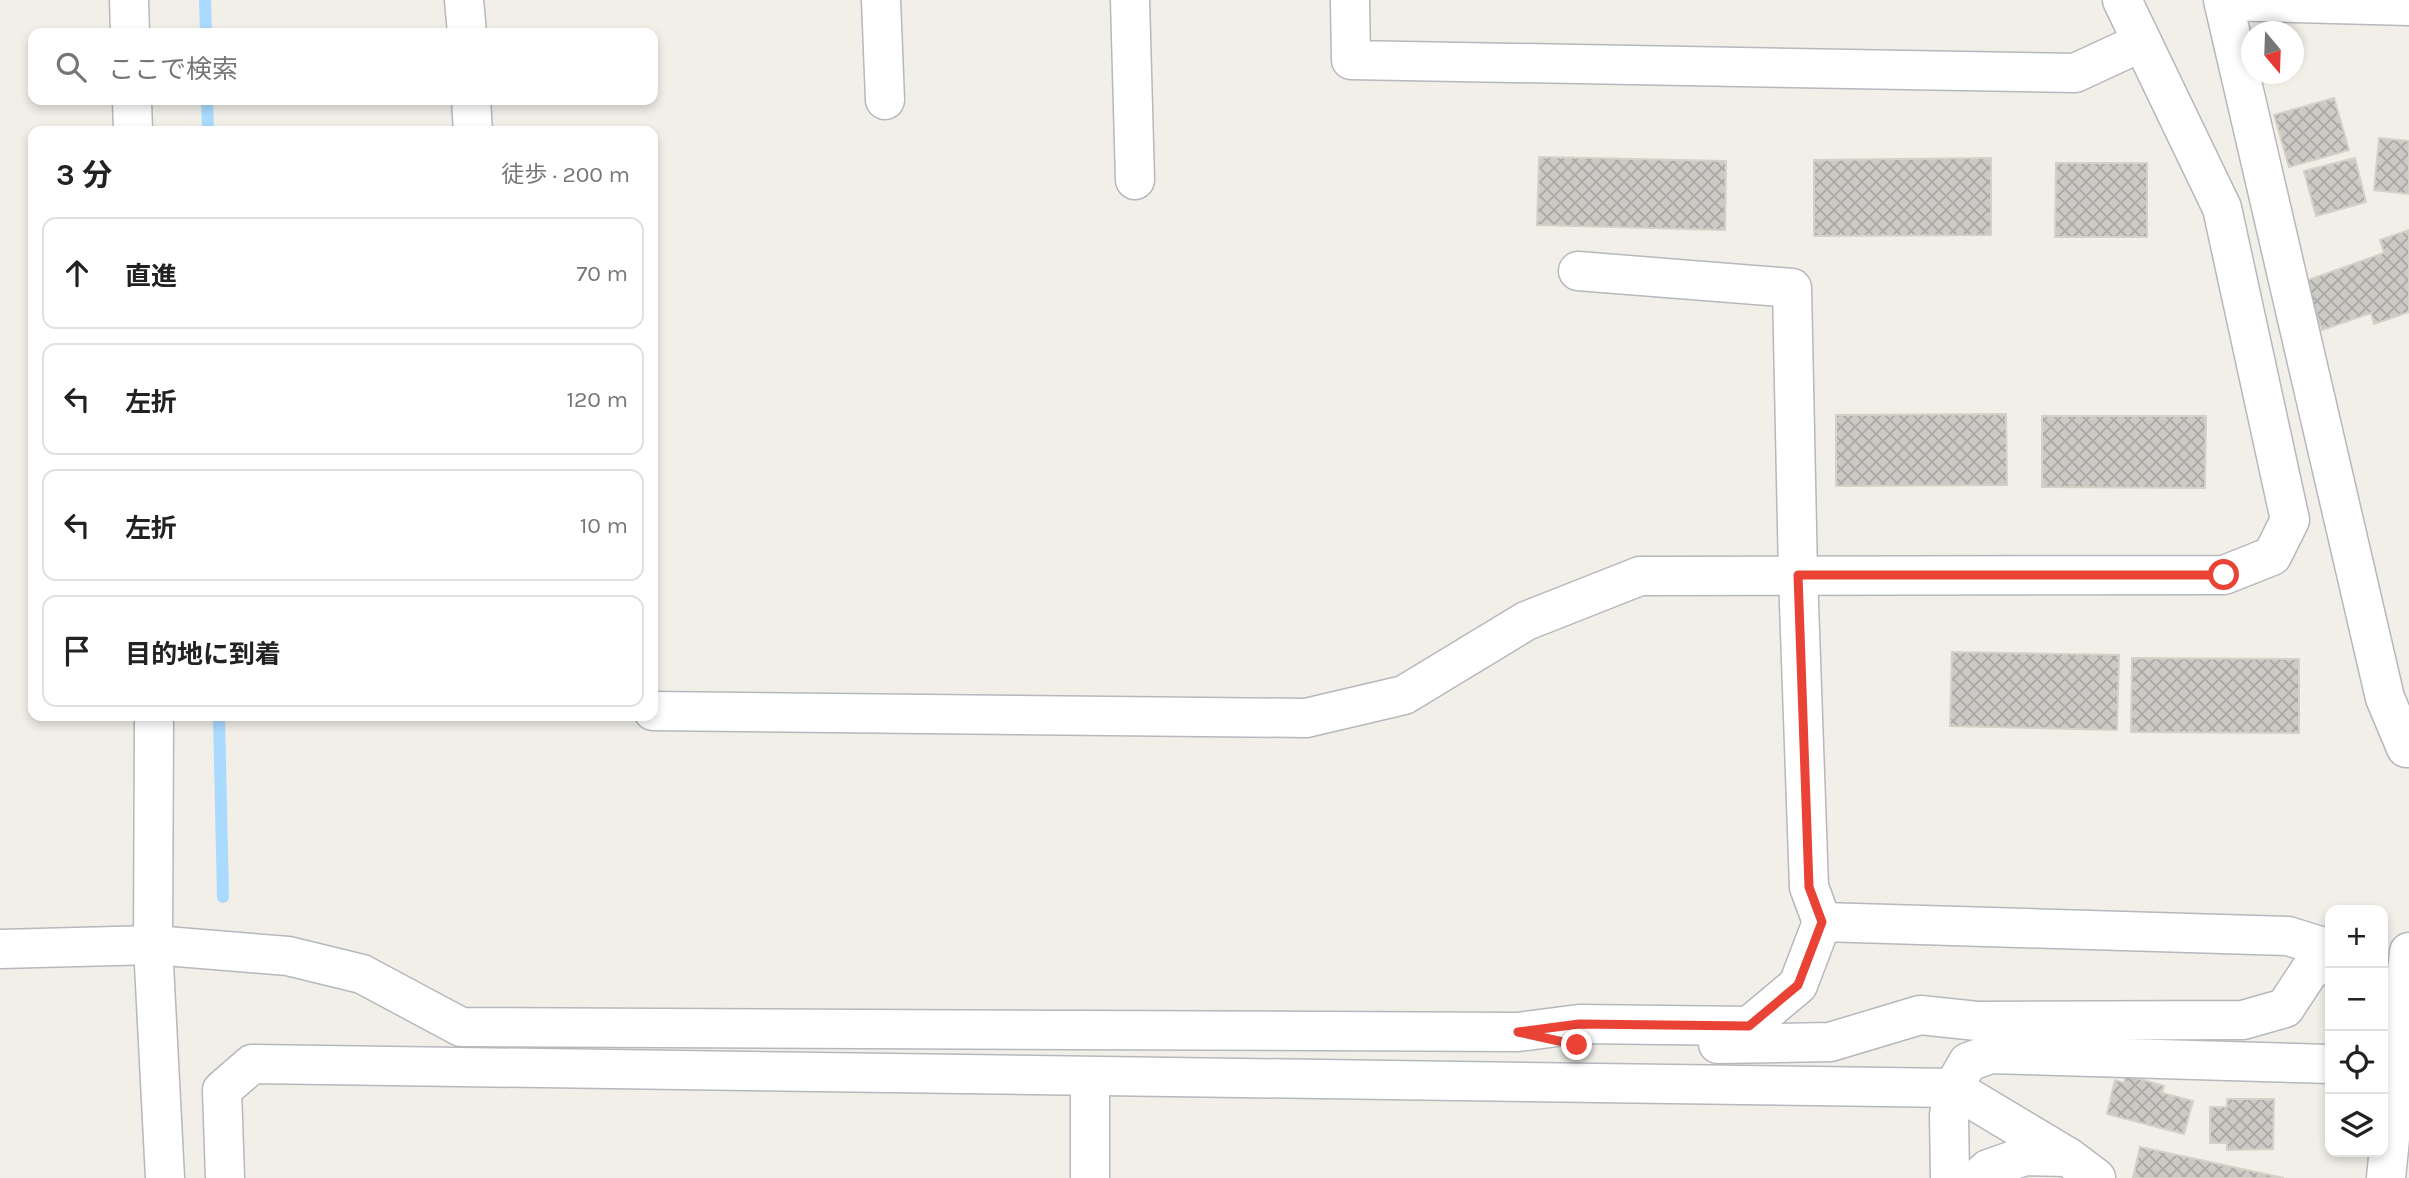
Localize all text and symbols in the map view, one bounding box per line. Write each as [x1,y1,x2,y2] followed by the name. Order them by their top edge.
[2241,21,2304,84] north arrow
[28,28,658,105] search box
[52,48,90,86] icon: search
[108,54,238,85] text: ここで検索
[56,157,112,193] text: 3 分
[501,161,630,188] text: 徒歩 · 200 m
[58,254,96,292] icon: ahead
[577,260,628,287] text: 70 m
[125,261,177,292] text: 直進
[58,380,96,418] icon: left
[566,386,628,413] text: 120 m
[125,387,177,418] text: 左折
[58,506,96,544] icon: left
[580,512,628,539] text: 10 m
[125,513,177,544] text: 左折
[2208,559,2239,590] route start
[58,632,96,670] icon: arrive
[125,639,281,670] text: 目的地に到着
[2325,905,2388,1157] map controls
[2325,905,2388,968] button: +
[2325,968,2388,1031] button: −
[1561,1029,1592,1060] route end
[2325,1031,2388,1094] button: locate
[2325,1094,2388,1157] button: layers

